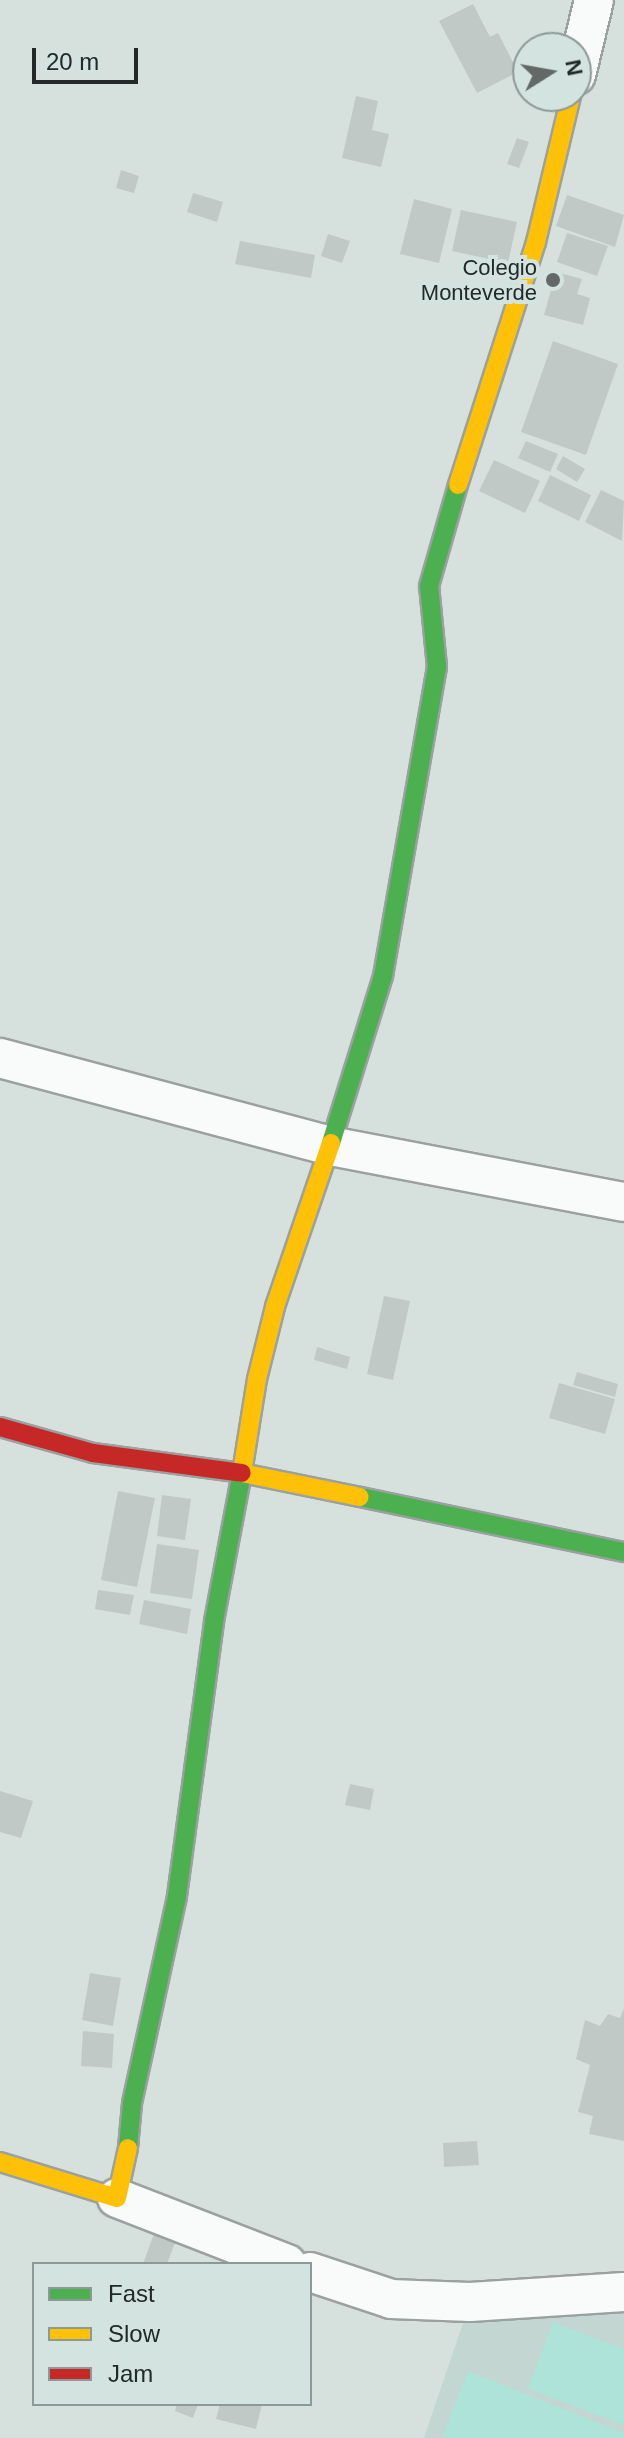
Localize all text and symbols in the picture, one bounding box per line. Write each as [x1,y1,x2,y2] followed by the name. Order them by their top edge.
[36,32,142,82] scale bar
[512,32,592,112] north arrow
[46,48,99,75] text: 20 m
[560,58,588,78] text: N
[421,254,537,306] place label: Colegio Monteverde
[544,271,562,289] marker: Colegio Monteverde
[32,2262,312,2406] legend
[108,2280,155,2307] text: Fast
[108,2320,160,2347] text: Slow
[108,2360,153,2387] text: Jam

